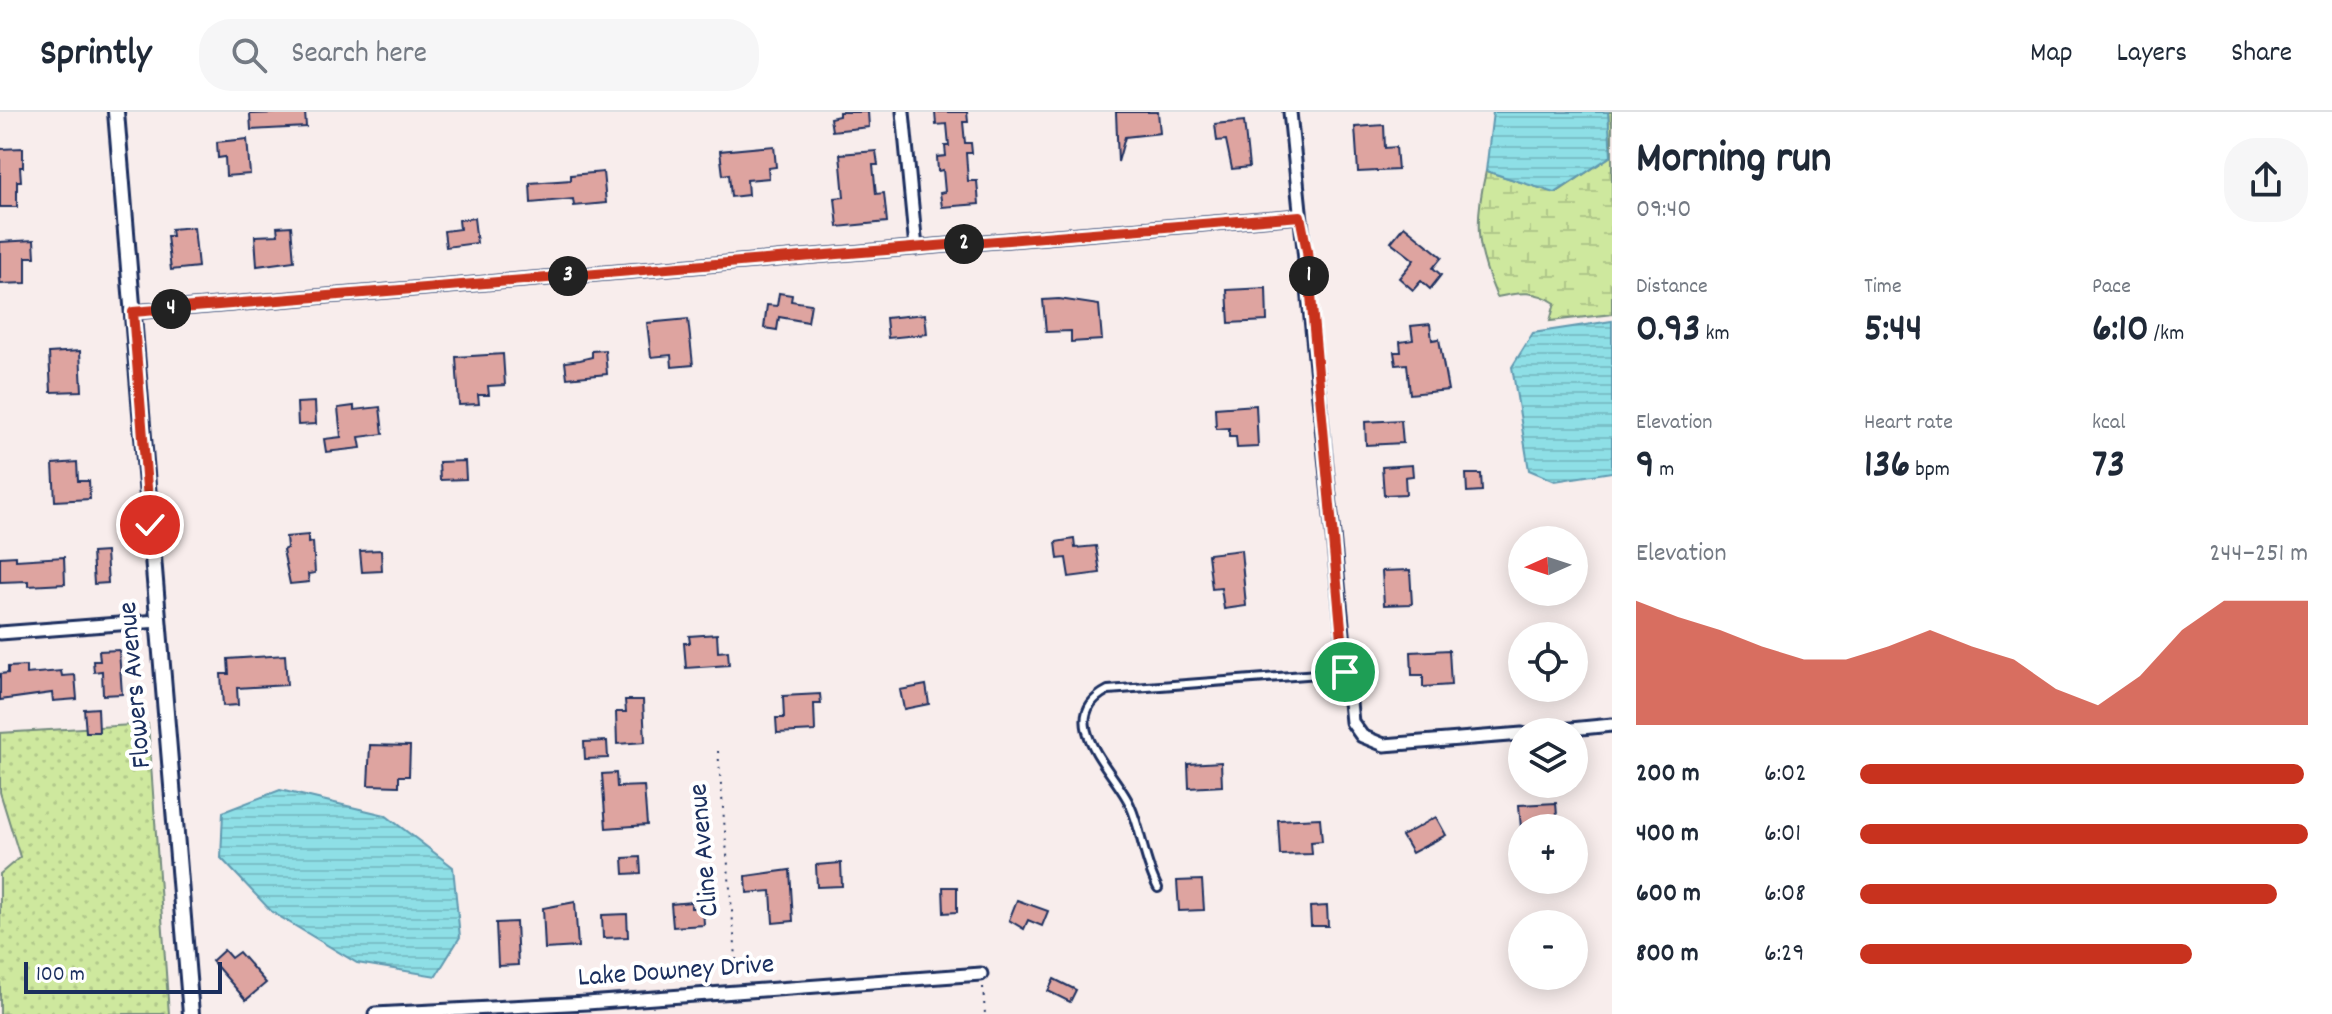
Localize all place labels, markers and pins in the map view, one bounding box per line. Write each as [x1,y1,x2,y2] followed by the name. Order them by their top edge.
[944,224,984,264] pin: 2
[548,256,588,296] pin: 3
[1289,256,1329,296] pin: 1
[151,289,191,329] pin: 4
[116,491,184,559] pin
[1311,638,1379,706] pin

